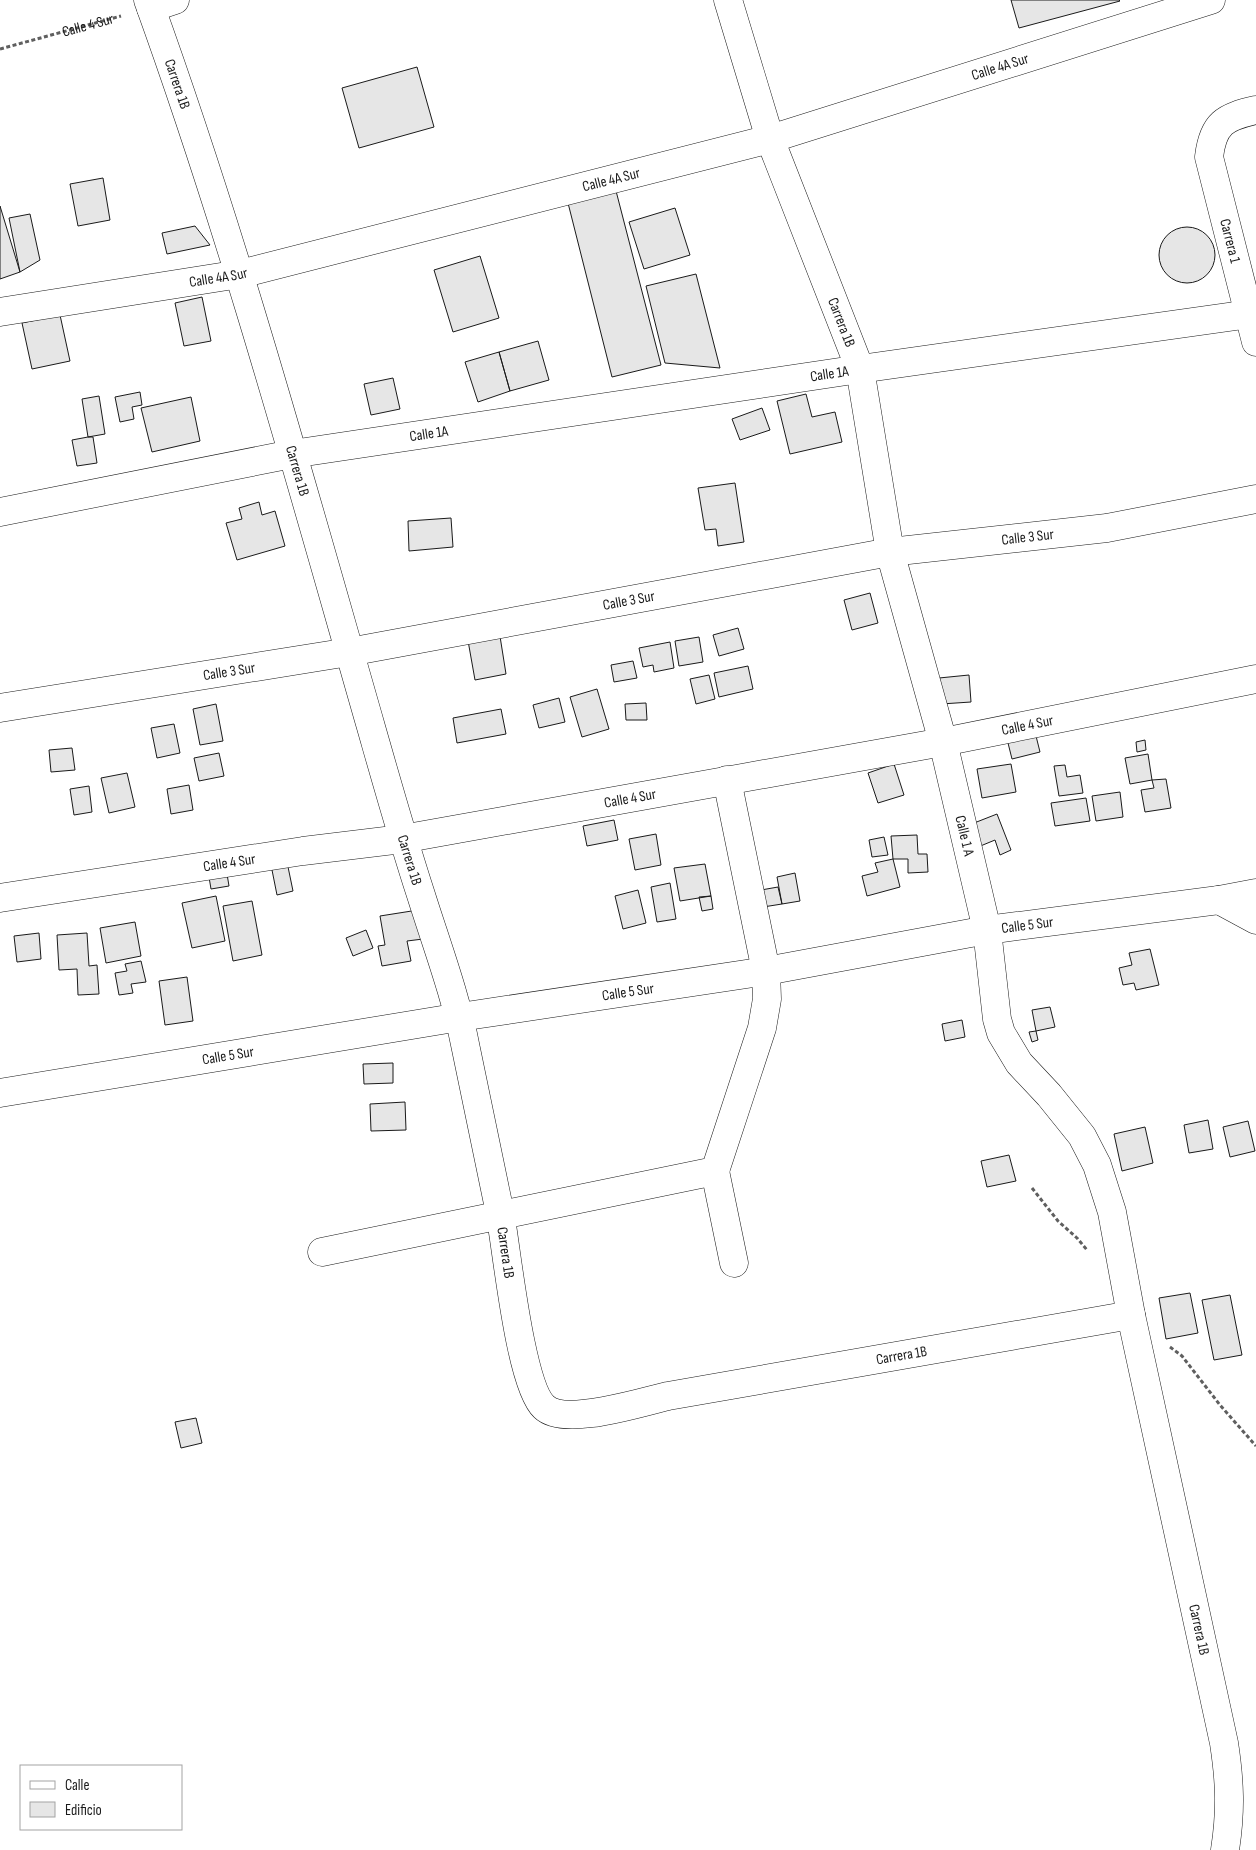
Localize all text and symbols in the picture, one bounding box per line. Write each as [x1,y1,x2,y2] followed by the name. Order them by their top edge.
[60,9,116,41] street label: Calle 4 Sur
[969,48,1032,84] street label: Calle 4A Sur
[160,56,195,112] street label: Carrera 1B
[580,163,643,196] street label: Calle 4A Sur
[1216,217,1245,266] street label: Carrera 1
[188,263,250,291] street label: Calle 4A Sur
[823,295,860,350] street label: Carrera 1B
[809,361,850,386] street label: Calle 1A
[408,421,450,446] street label: Calle 1A
[281,443,314,498] street label: Carrera 1B
[1000,524,1055,549] street label: Calle 3 Sur
[601,586,657,614] street label: Calle 3 Sur
[202,658,257,685] street label: Calle 3 Sur
[1000,710,1056,740] street label: Calle 4 Sur
[602,784,658,812] street label: Calle 4 Sur
[951,814,979,858] street label: Calle 1 A
[393,833,427,888] street label: Carrera 1B
[202,849,257,876] street label: Calle 4 Sur
[1000,912,1055,938] street label: Calle 5 Sur
[601,978,656,1005] street label: Calle 5 Sur
[201,1042,256,1069] street label: Calle 5 Sur
[493,1226,519,1280] street label: Carrera 1B
[874,1341,929,1369] street label: Carrera 1B
[1185,1602,1214,1657] street label: Carrera 1B
[20,1765,182,1830] legend
[65,1776,89,1795] text: Calle
[65,1801,102,1820] text: Edificio

